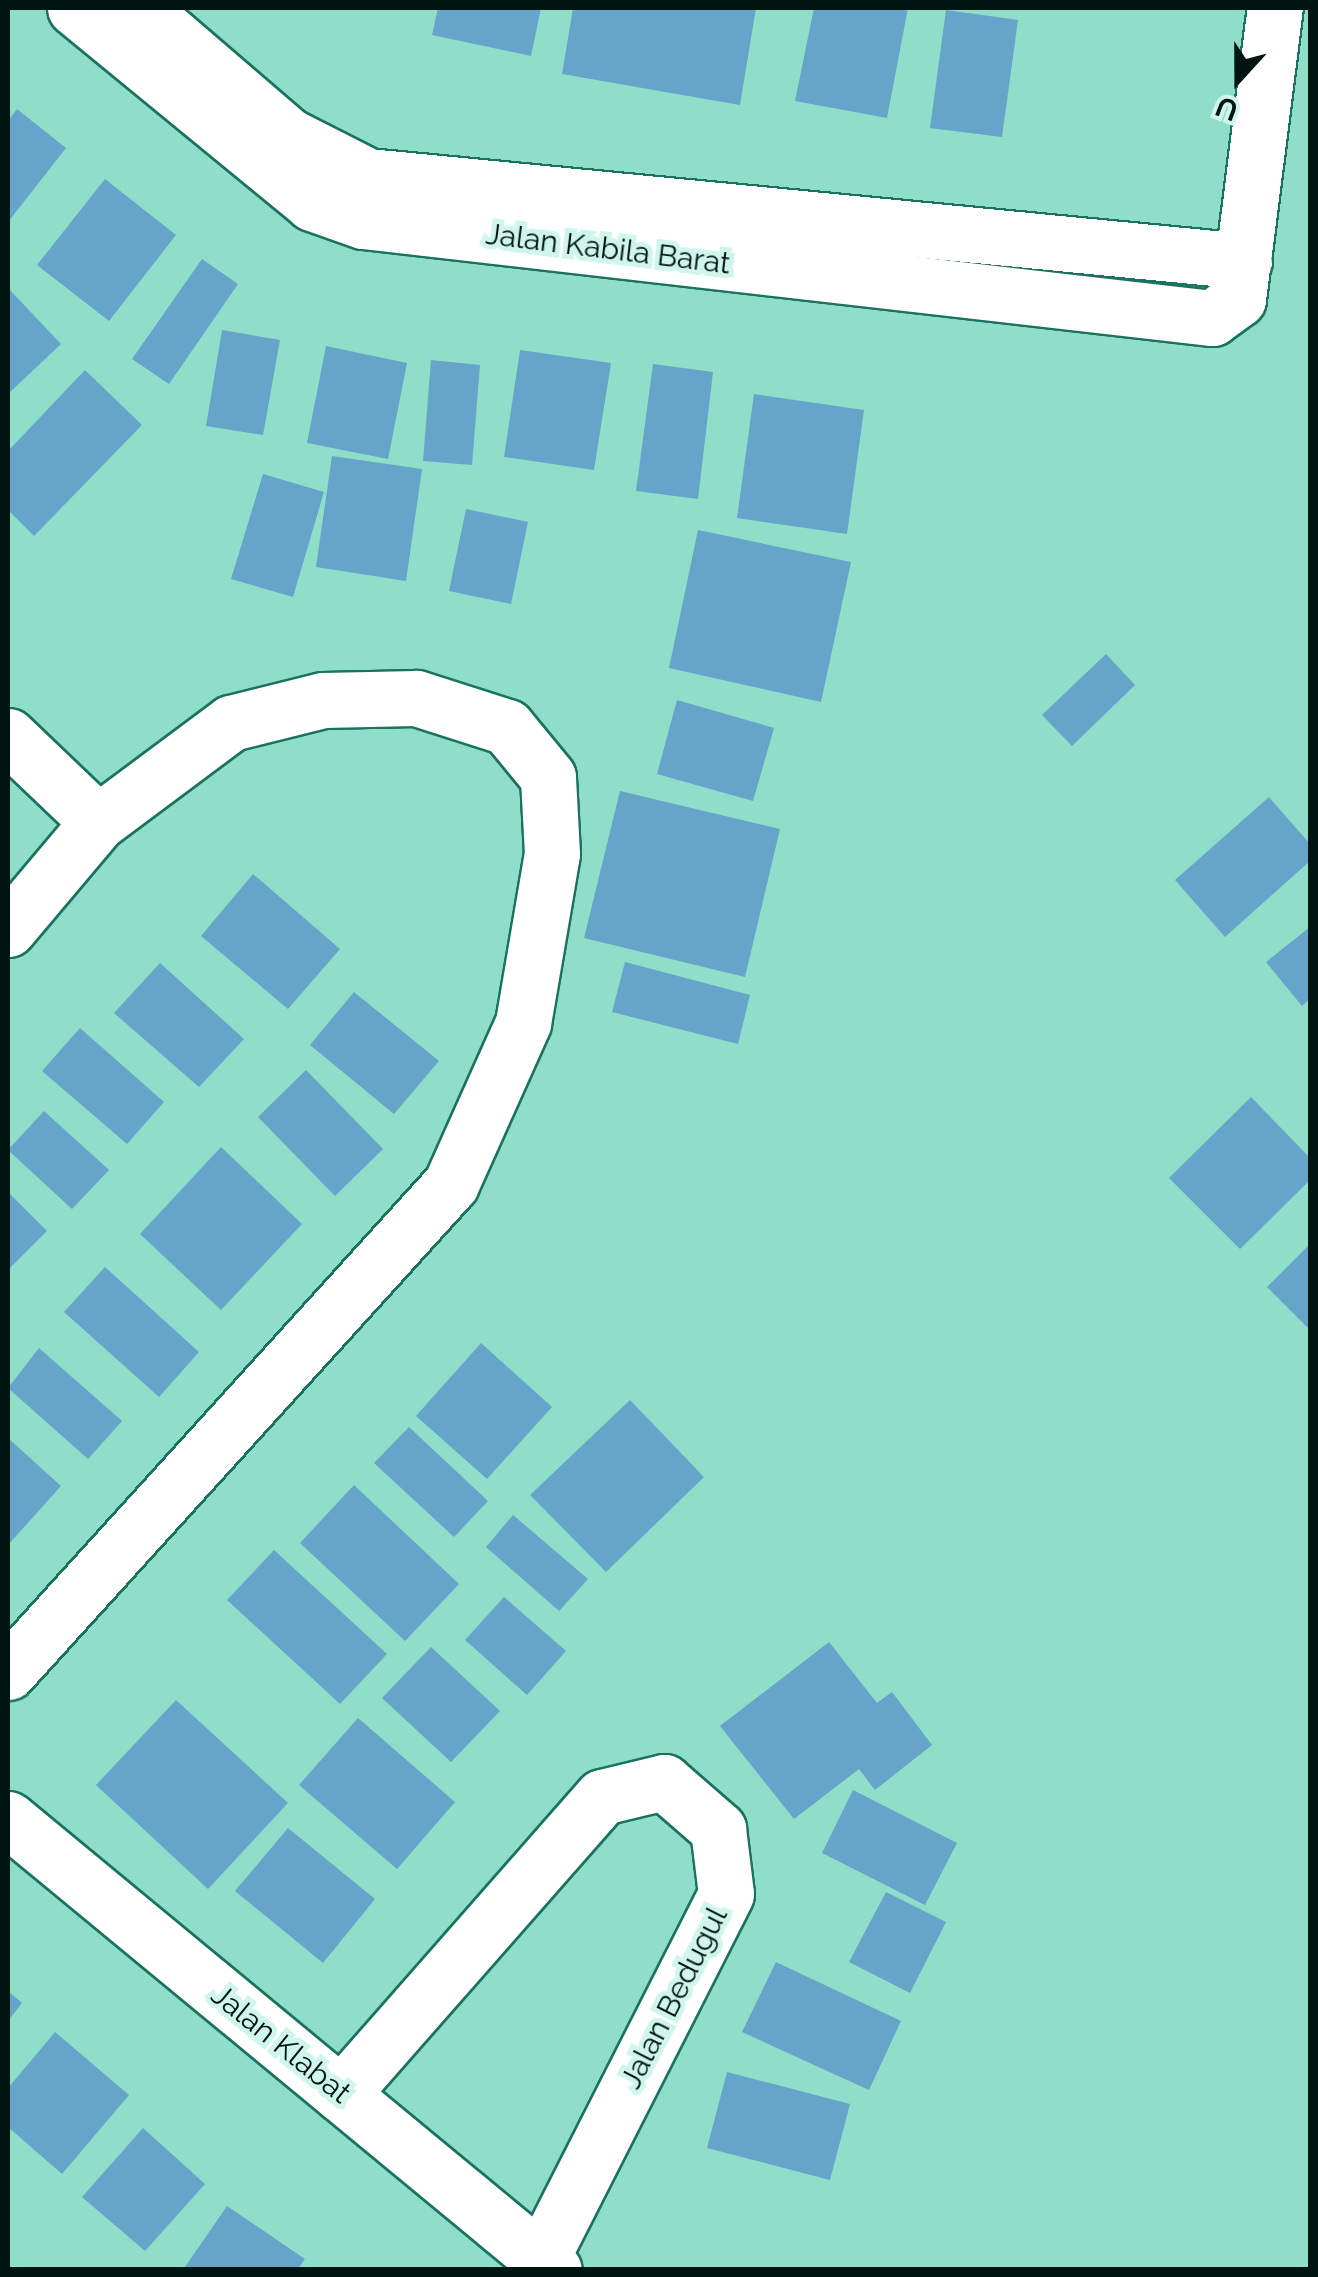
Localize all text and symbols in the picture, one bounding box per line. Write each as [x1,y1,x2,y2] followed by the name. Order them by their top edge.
[1188,30,1288,130] north arrow
[1211,89,1243,128] text: U
[484,216,732,282] street label: Jalan Kabila Barat
[613,1901,735,2095] street label: Jalan Bedugul
[204,1977,358,2111] street label: Jalan Klabat

